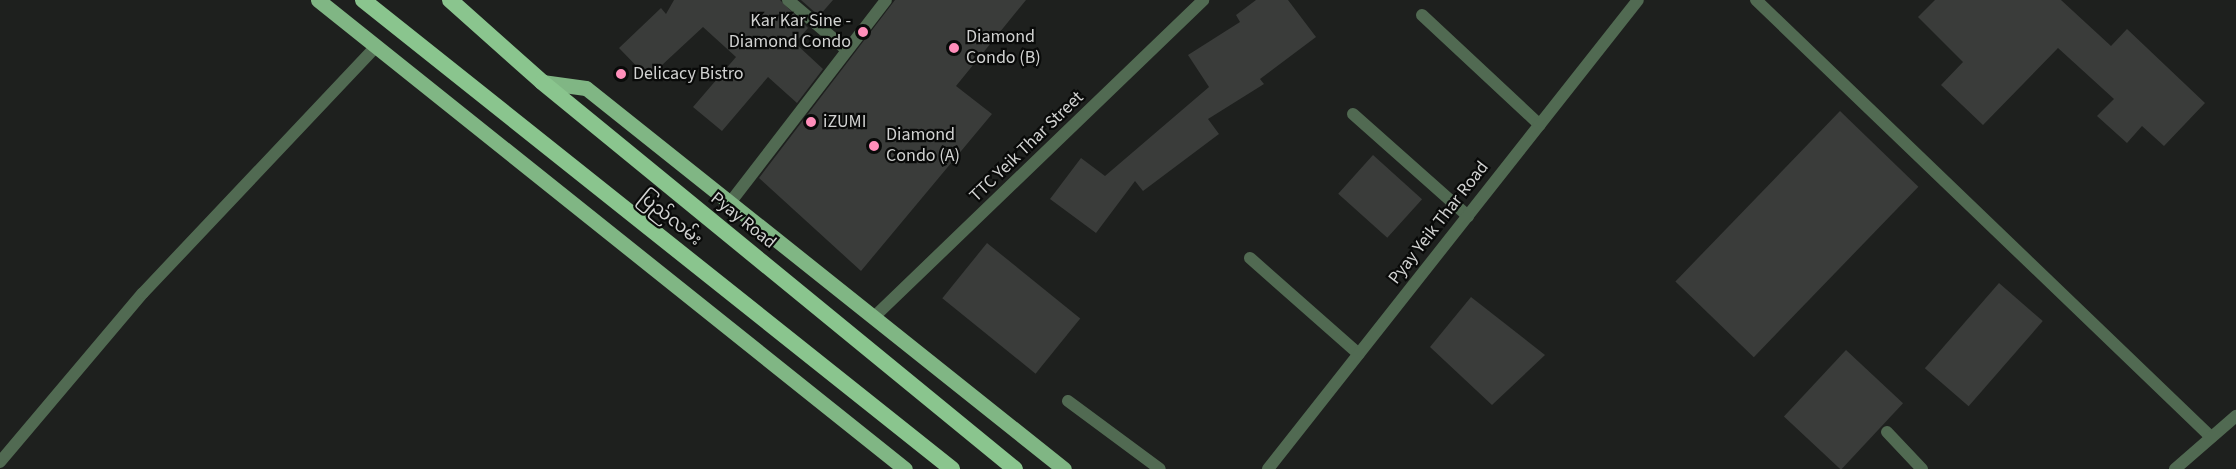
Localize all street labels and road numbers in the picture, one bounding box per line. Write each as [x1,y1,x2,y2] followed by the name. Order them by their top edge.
[966,87,1088,207] street label: TTC Yeik Thar Street
[1384,157,1494,289] street label: Pyay Yeik Thar Road
[634,187,706,251] street label: ပြည်လမ်း
[706,188,780,254] street label: Pyay Road

